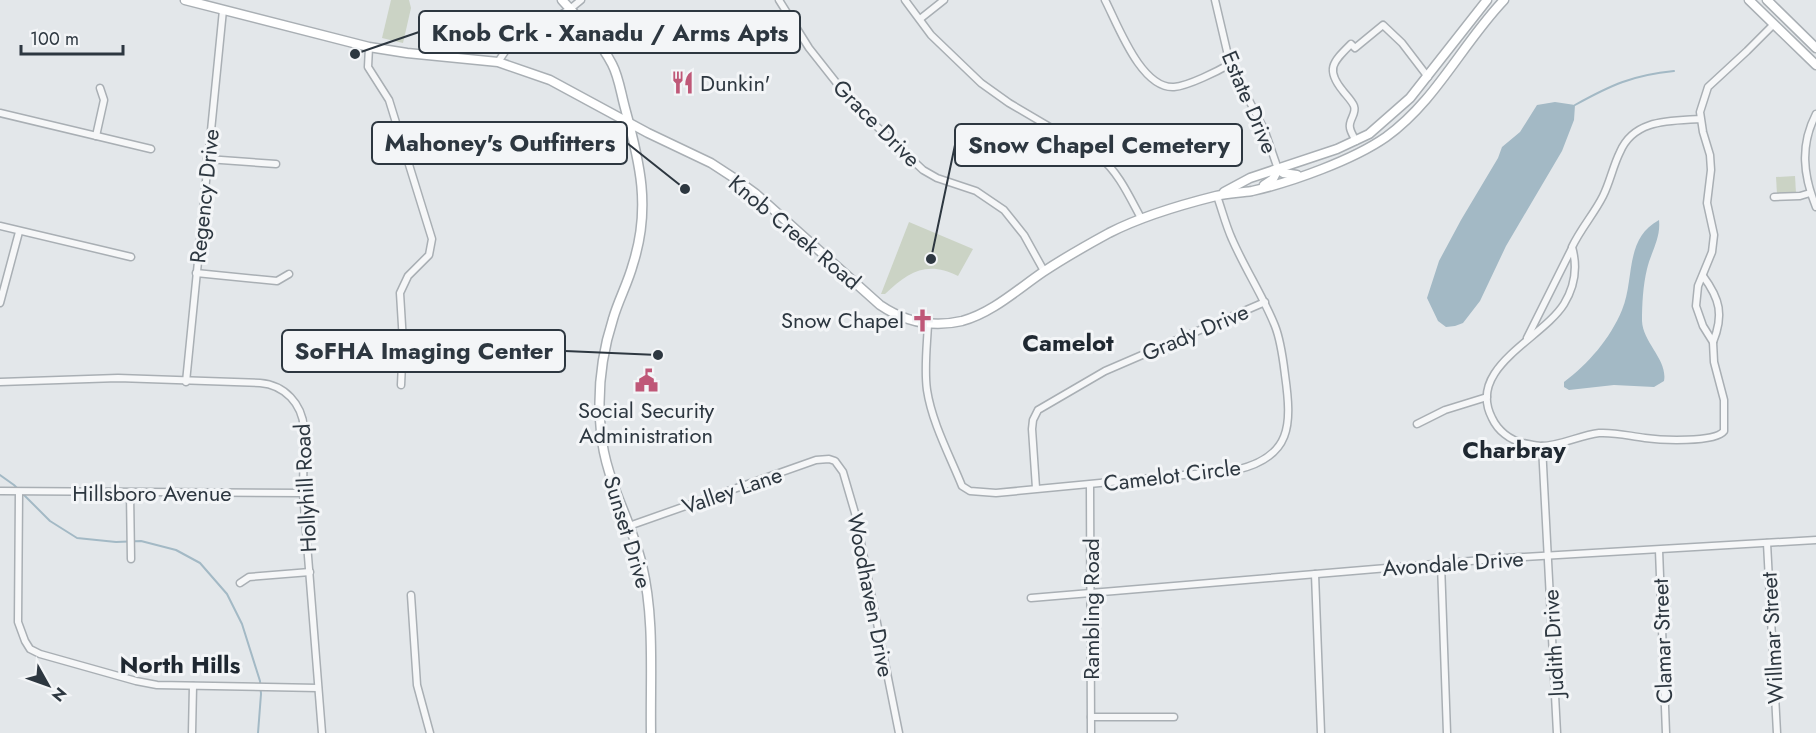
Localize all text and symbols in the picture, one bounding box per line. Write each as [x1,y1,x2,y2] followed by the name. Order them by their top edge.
[419,11,800,53] callout: Knob Crk - Xanadu / Arms Apts
[431,15,789,50] text: Knob Crk - Xanadu / Arms Apts
[21,18,123,56] scale bar
[30,26,79,52] text: 100 m
[1214,46,1286,158] street label: Estate Drive
[700,67,771,99] place label: Dunkin'
[669,70,695,96] restaurant icon: Dunkin'
[826,72,928,174] street label: Grace Drive
[372,122,627,164] callout: Mahoney's Outfitters
[955,124,1242,166] callout: Snow Chapel Cemetery
[385,125,615,160] text: Mahoney's Outfitters
[181,127,227,265] street label: Regency Drive
[968,127,1231,162] text: Snow Chapel Cemetery
[722,167,868,297] street label: Knob Creek Road
[1137,295,1253,369] street label: Grady Drive
[781,304,904,336] place label: Snow Chapel
[909,307,935,333] church icon: Snow Chapel
[1022,325,1114,360] district label: Camelot
[282,330,565,372] callout: SoFHA Imaging Center
[295,333,554,368] text: SoFHA Imaging Center
[633,368,659,394] public building icon: Social Security Administration
[578,394,714,451] place label: Social Security Administration
[286,423,324,553] street label: Hollyhill Road
[1462,432,1566,467] district label: Charbray
[1102,451,1242,499] street label: Camelot Circle
[678,458,786,522] street label: Valley Lane
[596,472,660,592] street label: Sunset Drive
[72,477,232,509] street label: Hillsboro Avenue
[839,510,903,680] street label: Woodhaven Drive
[1075,538,1107,680] street label: Rambling Road
[1381,542,1525,584] street label: Avondale Drive
[1753,571,1791,705] street label: Willmar Street
[1644,577,1680,704] street label: Clamar Street
[1534,589,1572,700] street label: Judith Drive
[120,647,241,682] district label: North Hills
[18,655,78,715] north arrow
[46,682,72,707] text: N

